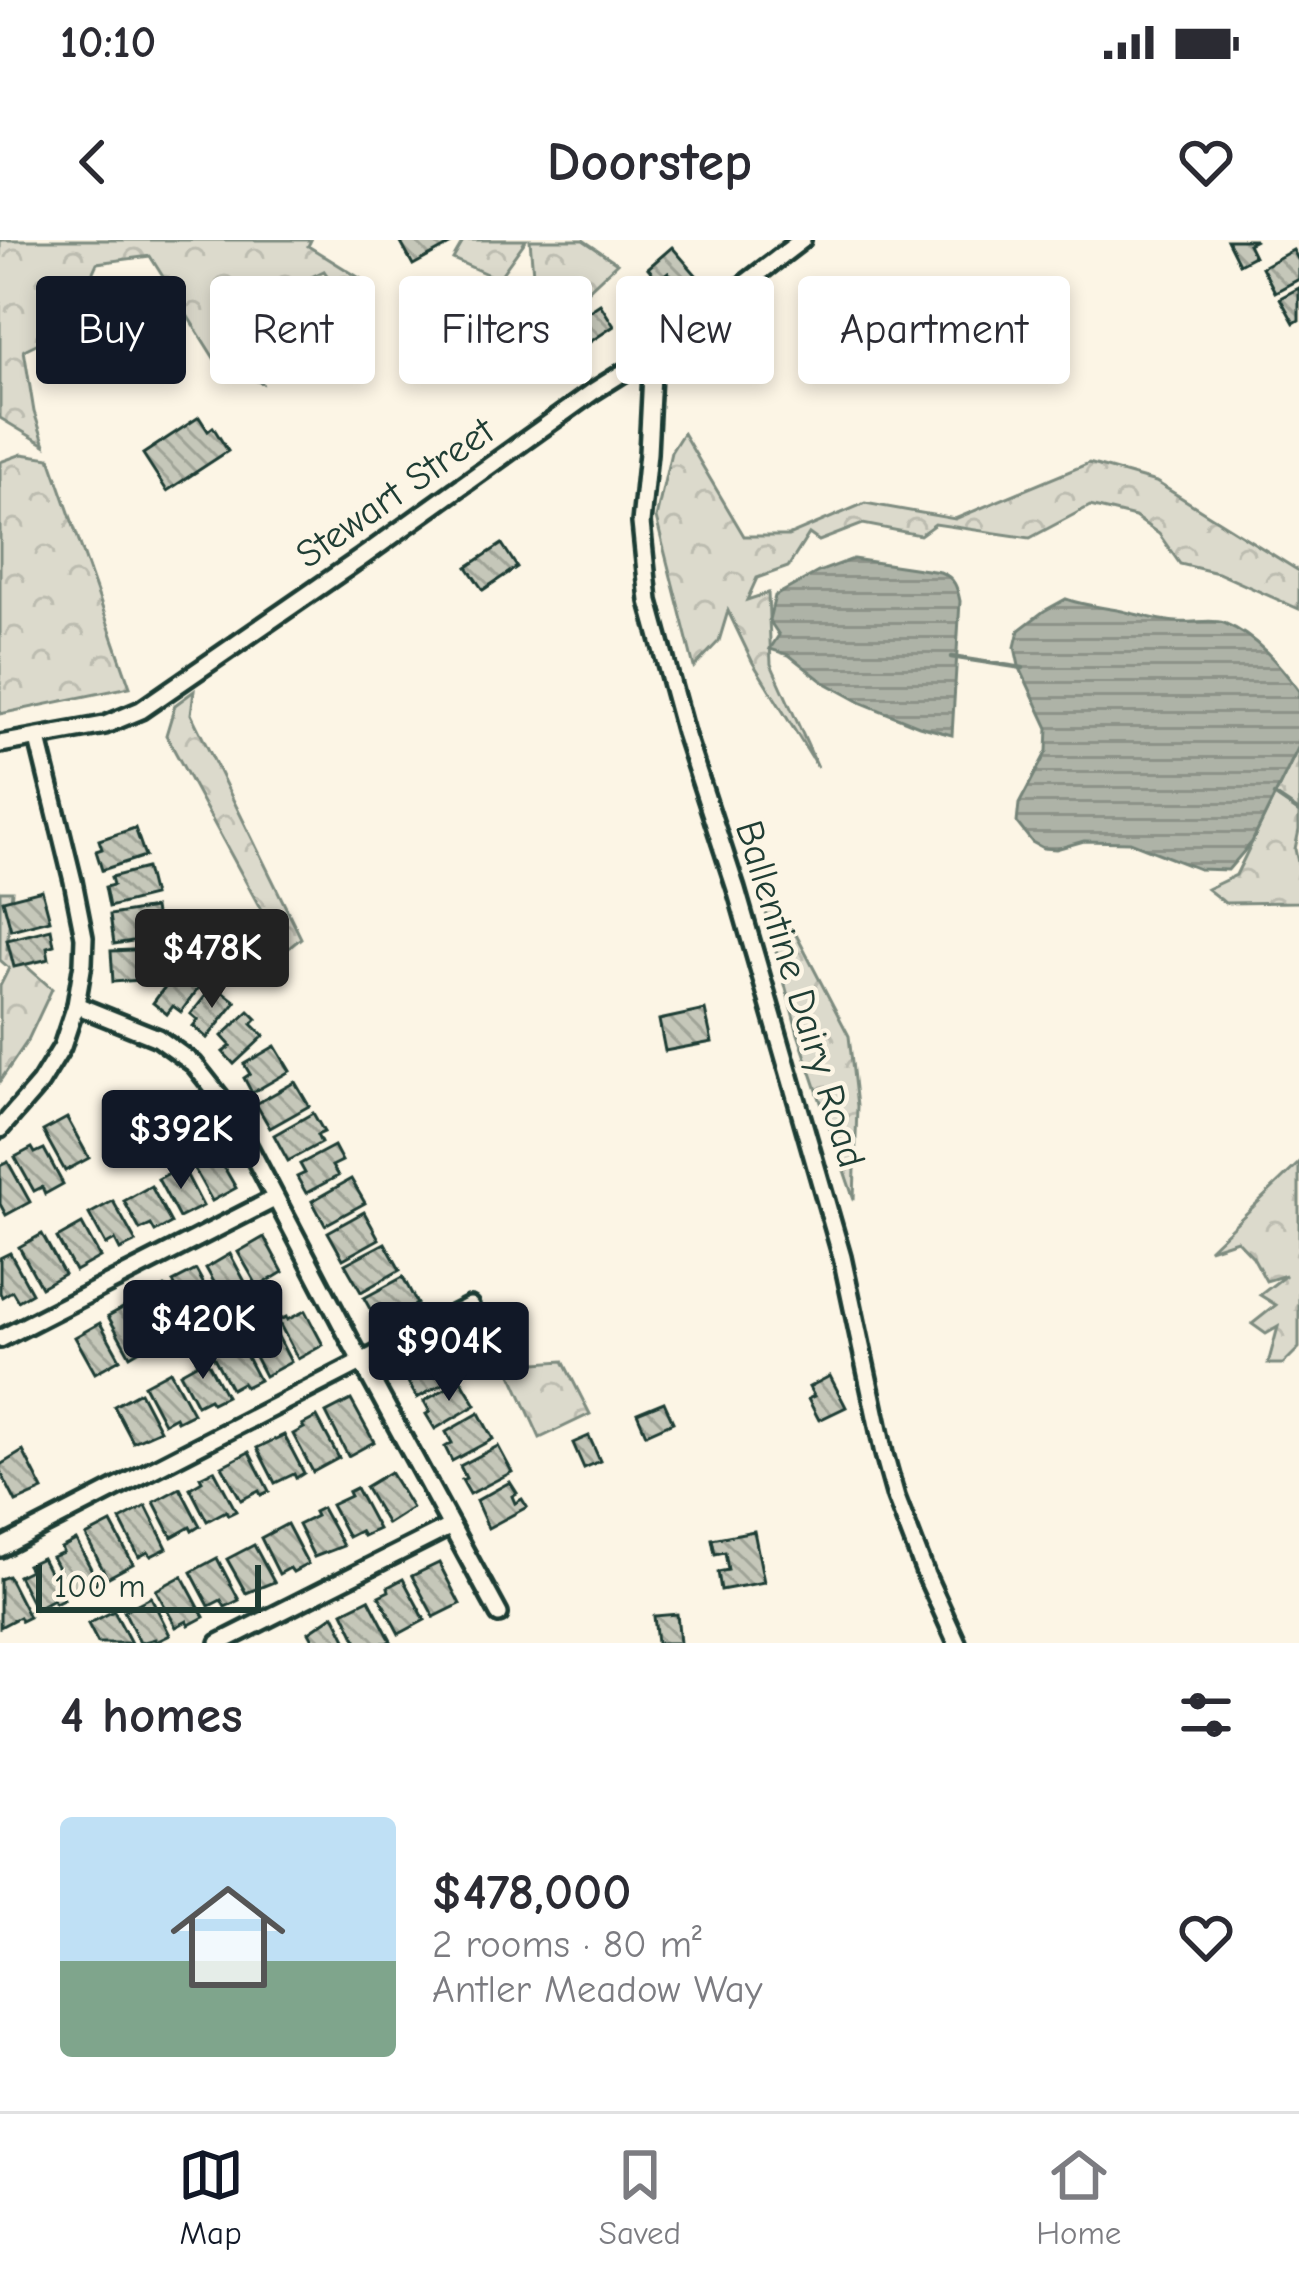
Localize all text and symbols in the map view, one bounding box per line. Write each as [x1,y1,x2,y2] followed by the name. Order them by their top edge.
[60,16,156,68] text: 10:10
[60,129,126,195] icon: back
[1173,129,1239,195] icon: heart
[547,131,752,194] text: Doorstep
[36,276,186,384] chip: Buy
[210,276,375,384] chip: Rent
[399,276,592,384] chip: Filters
[616,276,774,384] chip: New
[798,276,1070,384] chip: Apartment
[287,407,504,578] street label: Stewart Street
[726,815,874,1173] street label: Ballentine Dairy Road
[128,909,296,1011] pin: $478K
[162,925,262,970] text: $478K
[97,1090,265,1192] pin: $392K
[129,1106,233,1151] text: $392K
[119,1280,287,1382] pin: $420K
[150,1296,256,1341] text: $420K
[365,1302,533,1404] pin: $904K
[396,1318,502,1363] text: $904K
[36,1559,261,1612] scale bar
[54,1567,146,1605] text: 100 m
[1173,1682,1239,1748] icon: filters
[60,1686,243,1745] text: 4 homes
[432,1863,631,1922] text: $478,000
[156,1865,300,2009] icon: home
[1173,1904,1239,1970] icon: heart
[432,1922,702,1967] text: 2 rooms · 80 m²
[432,1967,762,2012] text: Antler Meadow Way
[178,2142,244,2252] tab: Map
[599,2142,681,2252] tab: Saved
[1036,2142,1121,2252] tab: Home

